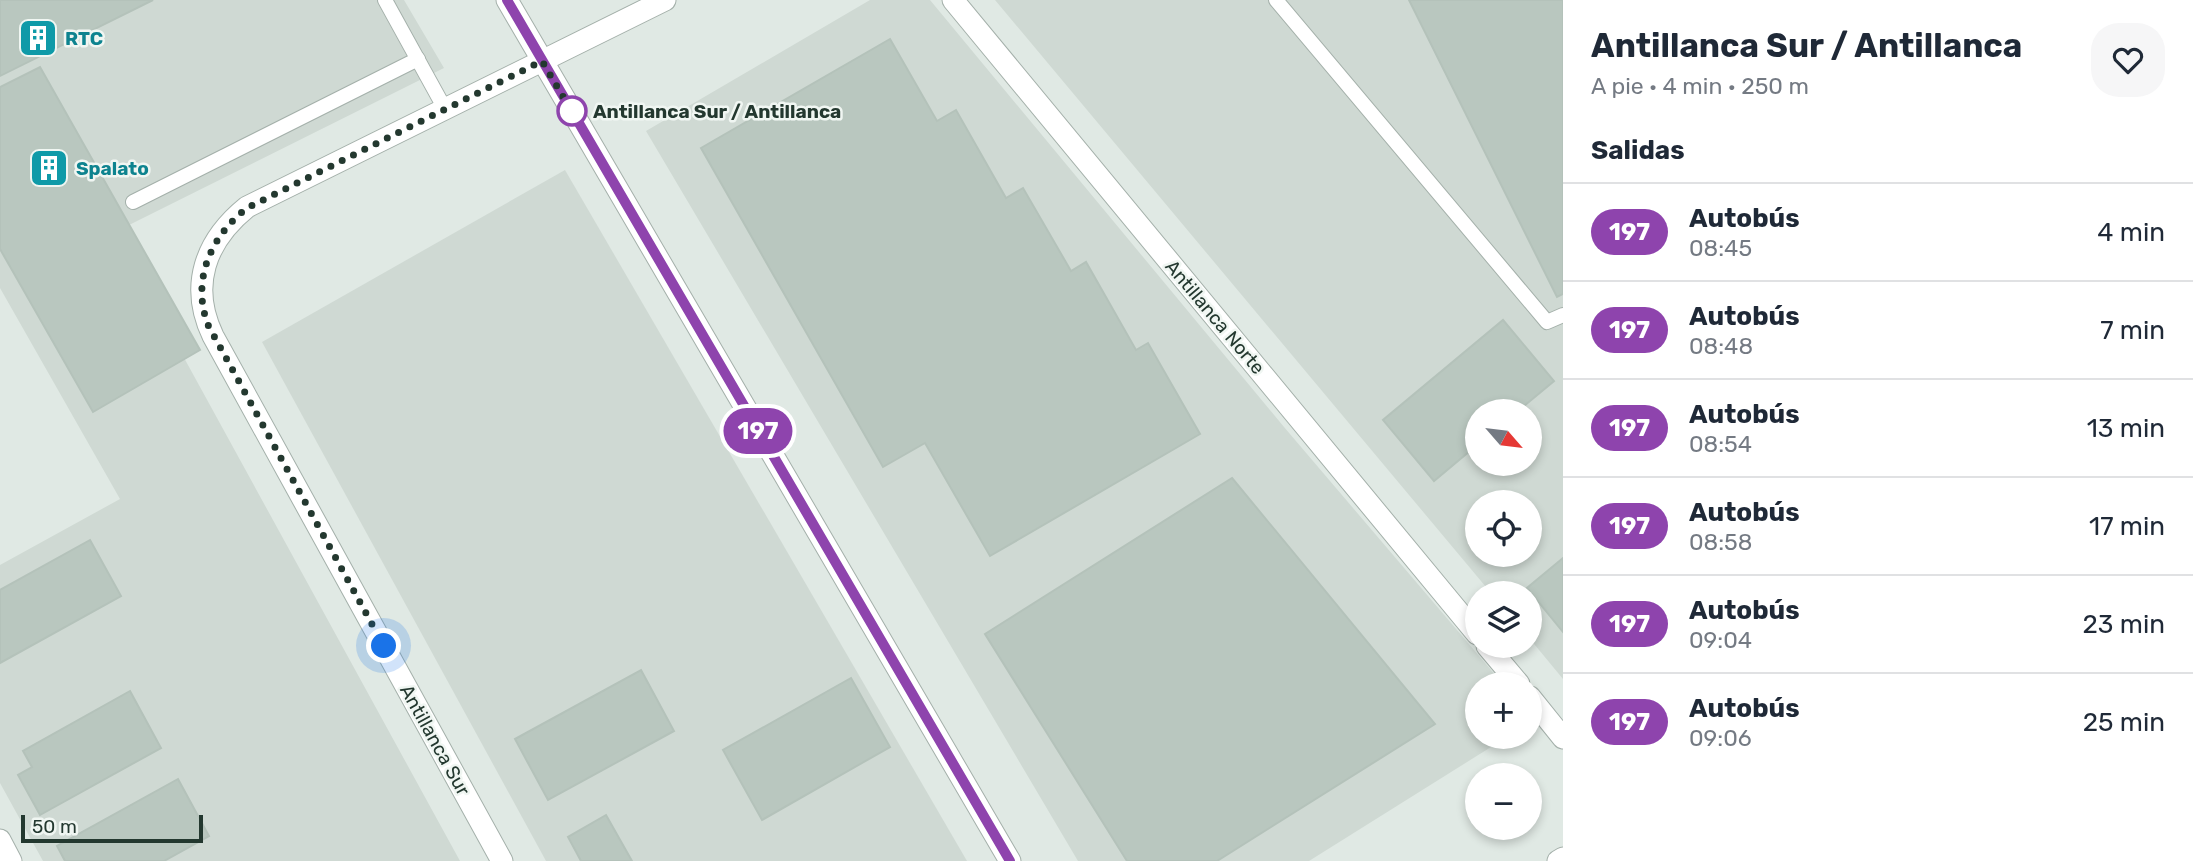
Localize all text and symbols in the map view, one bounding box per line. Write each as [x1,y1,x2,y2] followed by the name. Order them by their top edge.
[17,17,59,59] building icon: RTC
[2091,23,2165,97] button: heart
[1591,26,2022,65] text: Antillanca Sur / Antillanca
[65,27,103,50] place label: RTC
[1591,72,1809,100] text: A pie · 4 min · 250 m
[557,96,587,126] marker: Antillanca Sur / Antillanca
[593,100,841,123] place label: Antillanca Sur / Antillanca
[1591,135,1685,166] text: Salidas
[28,147,70,189] building icon: Spalato
[76,157,149,180] place label: Spalato
[1689,203,1800,234] text: Autobús
[2097,217,2165,248] text: 4 min
[1609,218,1650,246] text: 197
[1689,234,1752,262] text: 08:45
[1160,255,1270,379] street label: Antillanca Norte
[1689,301,1800,332] text: Autobús
[2100,315,2165,346] text: 7 min
[1609,316,1650,344] text: 197
[1689,332,1753,360] text: 08:48
[1465,399,1542,476] north arrow
[1465,399,1542,840] map controls
[1689,399,1800,430] text: Autobús
[718,408,798,454] line badge: 197
[2087,413,2165,444] text: 13 min
[1609,414,1650,442] text: 197
[737,417,779,445] text: 197
[1689,430,1752,458] text: 08:54
[1465,490,1542,567] button: locate
[1689,497,1800,528] text: Autobús
[2089,511,2165,542] text: 17 min
[1609,512,1650,540] text: 197
[1689,528,1752,556] text: 08:58
[1465,581,1542,658] button: layers
[1689,595,1800,626] text: Autobús
[2083,609,2165,640] text: 23 min
[1609,610,1650,638] text: 197
[1689,626,1752,654] text: 09:04
[366,628,401,663] your location
[1465,672,1542,749] button: +
[395,680,475,800] street label: Antillanca Sur
[1689,693,1800,724] text: Autobús
[2083,707,2165,738] text: 25 min
[1609,708,1650,736] text: 197
[1689,724,1752,752] text: 09:06
[1465,763,1542,840] button: −
[21,812,203,844] scale bar
[32,815,77,838] text: 50 m

